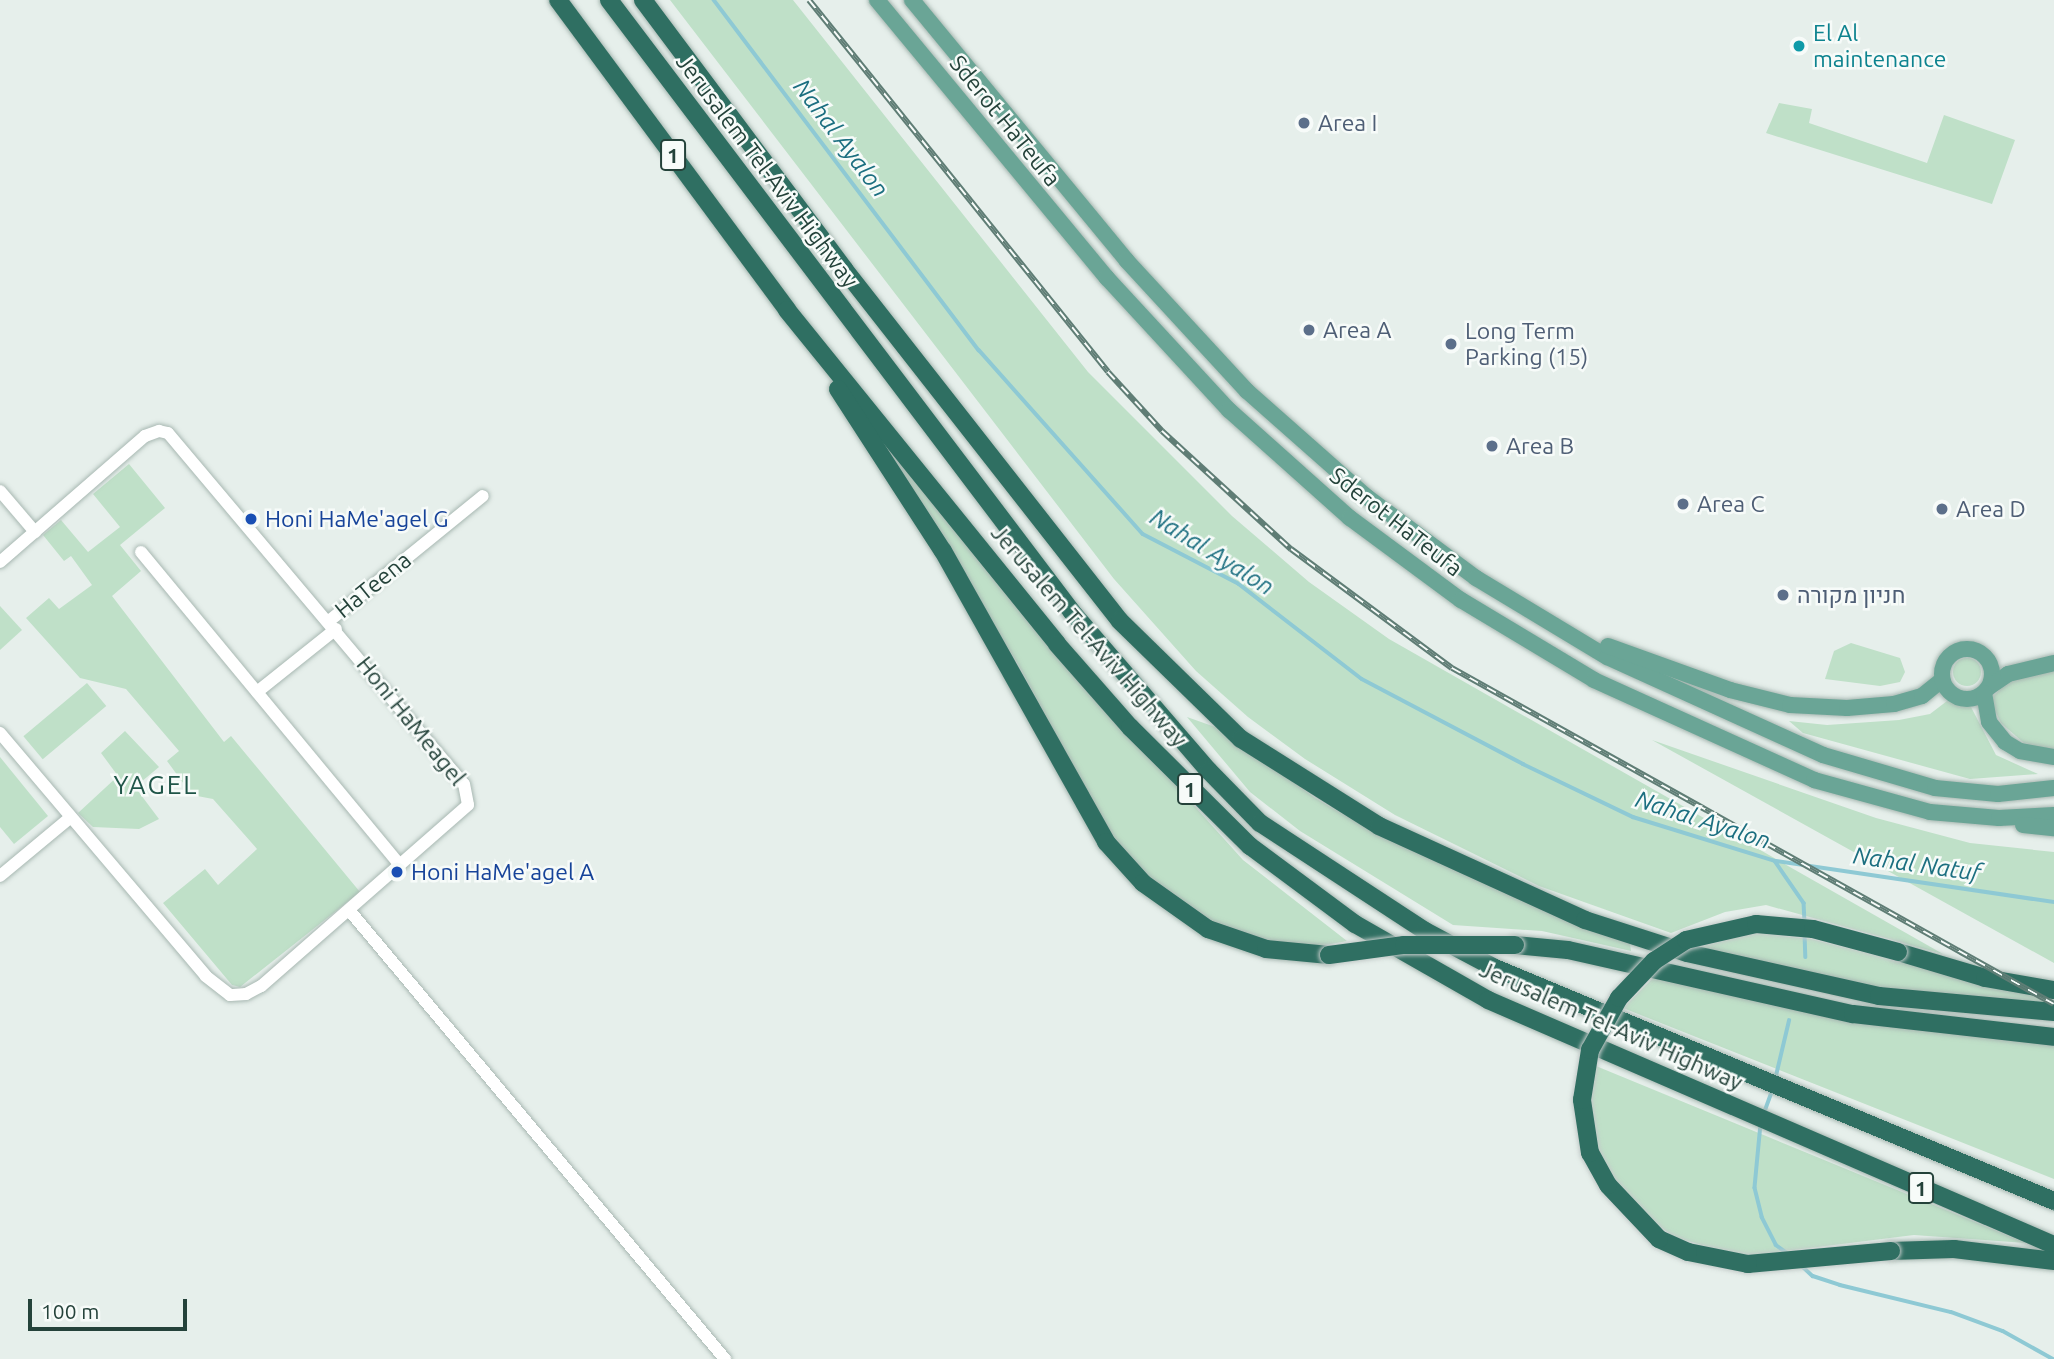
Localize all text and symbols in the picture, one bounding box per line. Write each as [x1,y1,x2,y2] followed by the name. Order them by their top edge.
[1813,19,1946,73] place label: El Al maintenance
[1791,38,1807,54] marker: El Al maintenance
[670,49,864,293] street label: Jerusalem Tel-Aviv Highway
[944,50,1066,192] street label: Sderot HaTeufa
[787,73,895,203] water label: Nahal Ayalon
[1318,109,1377,137] place label: Area I
[1296,115,1312,131] marker: Area I
[659,138,687,172] road number: 1
[1323,316,1391,344] place label: Area A
[1465,317,1588,371] place label: Long Term Parking (15)
[1301,322,1317,338] marker: Area A
[1443,336,1459,352] marker: Long Term Parking (15)
[1506,432,1574,460] place label: Area B
[1484,438,1500,454] marker: Area B
[1324,462,1468,582] street label: Sderot HaTeufa
[1697,490,1765,518] place label: Area C
[1956,495,2026,523] place label: Area D
[1675,496,1691,512] marker: Area C
[1934,501,1950,517] marker: Area D
[1145,503,1279,601] water label: Nahal Ayalon
[265,505,449,533] place label: Honi HaMe'agel G
[243,511,259,527] marker: Honi HaMe'agel G
[985,519,1193,753] street label: Jerusalem Tel-Aviv Highway
[329,546,417,624] street label: HaTeena
[1797,581,1905,609] place label: חניון מקורה
[1775,587,1791,603] marker: חניון מקורה
[351,651,471,791] street label: Honi HaMeagel
[114,769,198,801] district label: YAGEL
[1176,772,1204,806] road number: 1
[1632,785,1774,855] water label: Nahal Ayalon
[1851,841,1983,887] water label: Nahal Natuf
[411,858,594,886] place label: Honi HaMe'agel A
[389,864,405,880] marker: Honi HaMe'agel A
[1475,955,1747,1097] street label: Jerusalem Tel-Aviv Highway
[1907,1170,1935,1206] road number: 1
[32,1286,191,1330] scale bar
[41,1299,99,1323] text: 100 m

